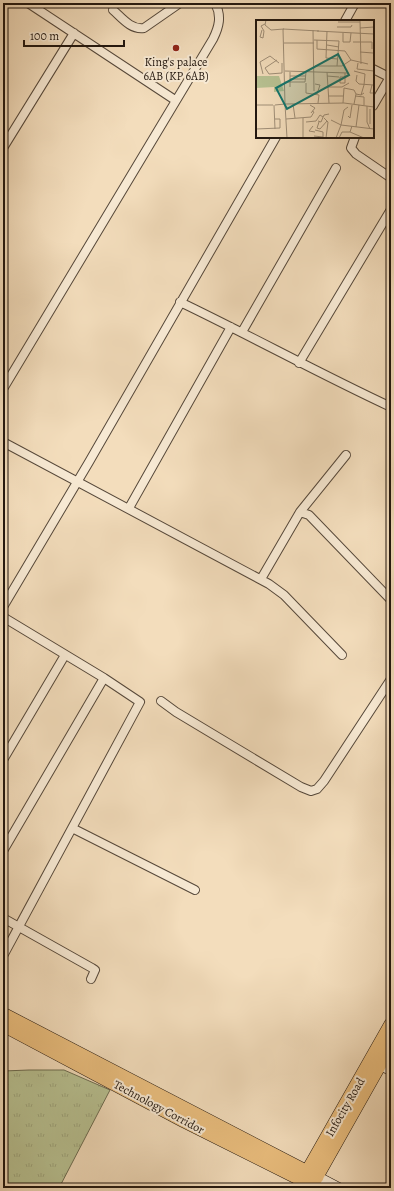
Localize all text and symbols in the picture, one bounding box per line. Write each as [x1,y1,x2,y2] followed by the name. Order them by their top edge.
[256,20,374,138] inset map
[24,22,124,48] scale bar
[30,28,59,44] text: 100 m
[171,43,181,53] marker: King's palace 6AB (KP 6AB)
[144,54,208,84] place label: King's palace 6AB (KP 6AB)
[322,1074,369,1139] street label: Infocity Road
[111,1076,208,1138] street label: Technology Corridor

